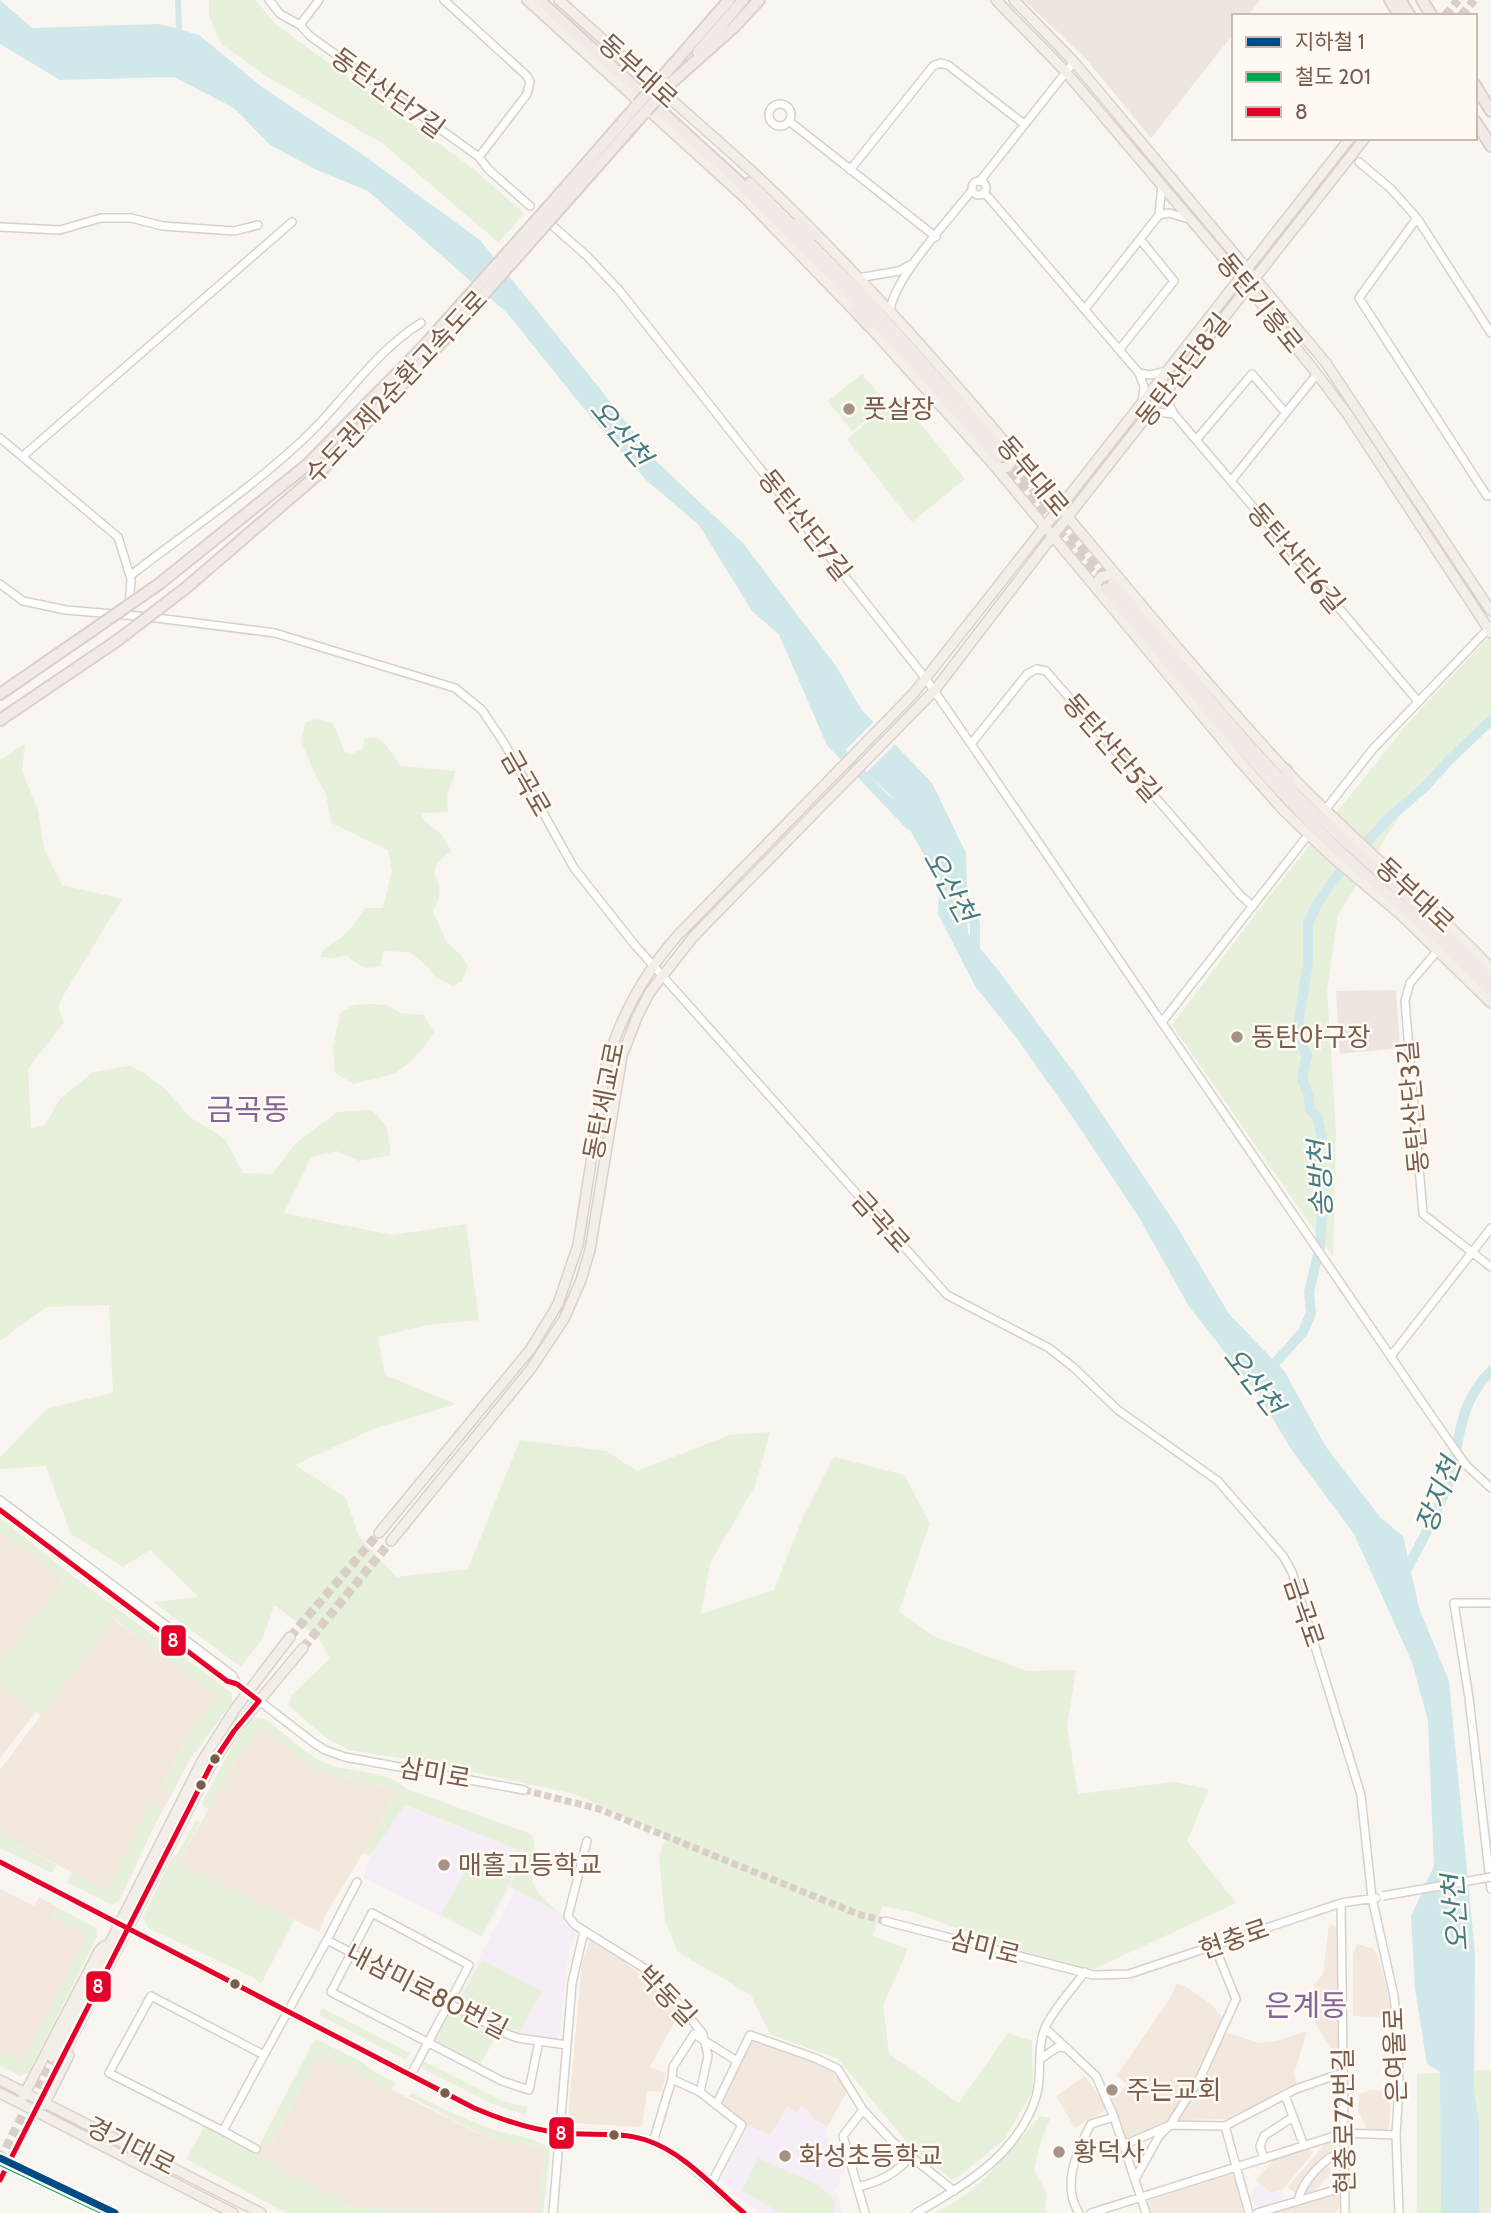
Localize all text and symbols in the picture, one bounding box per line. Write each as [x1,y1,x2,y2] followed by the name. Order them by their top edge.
[1232,14,1477,140] legend
[592,27,684,115] street label: 동부대로
[1295,29,1365,54] text: 지하철 1
[325,41,451,145] street label: 동탄산단7길
[1295,64,1371,89] text: 철도 201
[1295,99,1308,124] text: 8
[1210,246,1310,360] street label: 동탄기흥로
[298,284,494,490] street label: 수도권제2순환고속도로
[1129,307,1237,433] street label: 동탄산단8길
[583,392,661,476] water label: 오산천
[863,393,935,425] place label: 풋살장
[841,401,857,417] marker: 풋살장
[990,429,1076,523] street label: 동부대로
[752,463,858,587] street label: 동탄산단7길
[1241,496,1351,620] street label: 동탄산단6길
[1056,687,1168,809] street label: 동탄산단5길
[494,744,558,822] street label: 금곡로
[916,844,985,931] water label: 오산천
[1369,851,1461,939] street label: 동부대로
[1251,1021,1371,1053] place label: 동탄야구장
[1229,1029,1245,1045] marker: 동탄야구장
[577,1039,631,1163] street label: 동탄세교로
[1391,1039,1435,1175] street label: 동탄산단3길
[207,1091,289,1128] district label: 금곡동
[1302,1137,1338,1218] water label: 송방천
[845,1185,917,1259] street label: 금곡로
[1217,1340,1293,1424] water label: 오산천
[1408,1450,1469,1537] water label: 장지천
[1277,1573,1331,1651] street label: 금곡로
[160,1624,187,1657] line badge: 8
[167,1629,179,1652] text: 8
[397,1751,473,1795] street label: 삼미로
[208,1752,222,1766] unlabelled marker
[194,1778,208,1792] unlabelled marker
[458,1849,602,1881] place label: 매홀고등학교
[436,1857,452,1873] marker: 매홀고등학교
[1435,1870,1475,1953] water label: 오산천
[1195,1912,1273,1966] street label: 현충로
[946,1923,1024,1971] street label: 삼미로
[341,1936,513,2046] street label: 내삼미로80번길
[631,1959,703,2033] street label: 박동길
[85,1970,112,2003] line badge: 8
[92,1975,104,1998] text: 8
[228,1977,242,1991] unlabelled marker
[1265,1987,1347,2024] district label: 은계동
[1377,2007,1413,2103] street label: 은여울로
[1327,2048,1361,2194] street label: 현충로72번길
[1126,2074,1222,2106] place label: 주는교회
[1104,2082,1120,2098] marker: 주는교회
[438,2086,452,2100] unlabelled marker
[81,2110,181,2182] street label: 경기대로
[548,2116,575,2150] line badge: 8
[555,2122,567,2145] text: 8
[607,2128,621,2142] unlabelled marker
[1073,2136,1145,2168] place label: 황덕사
[799,2140,943,2172] place label: 화성초등학교
[1051,2144,1067,2160] marker: 황덕사
[777,2148,793,2164] marker: 화성초등학교

